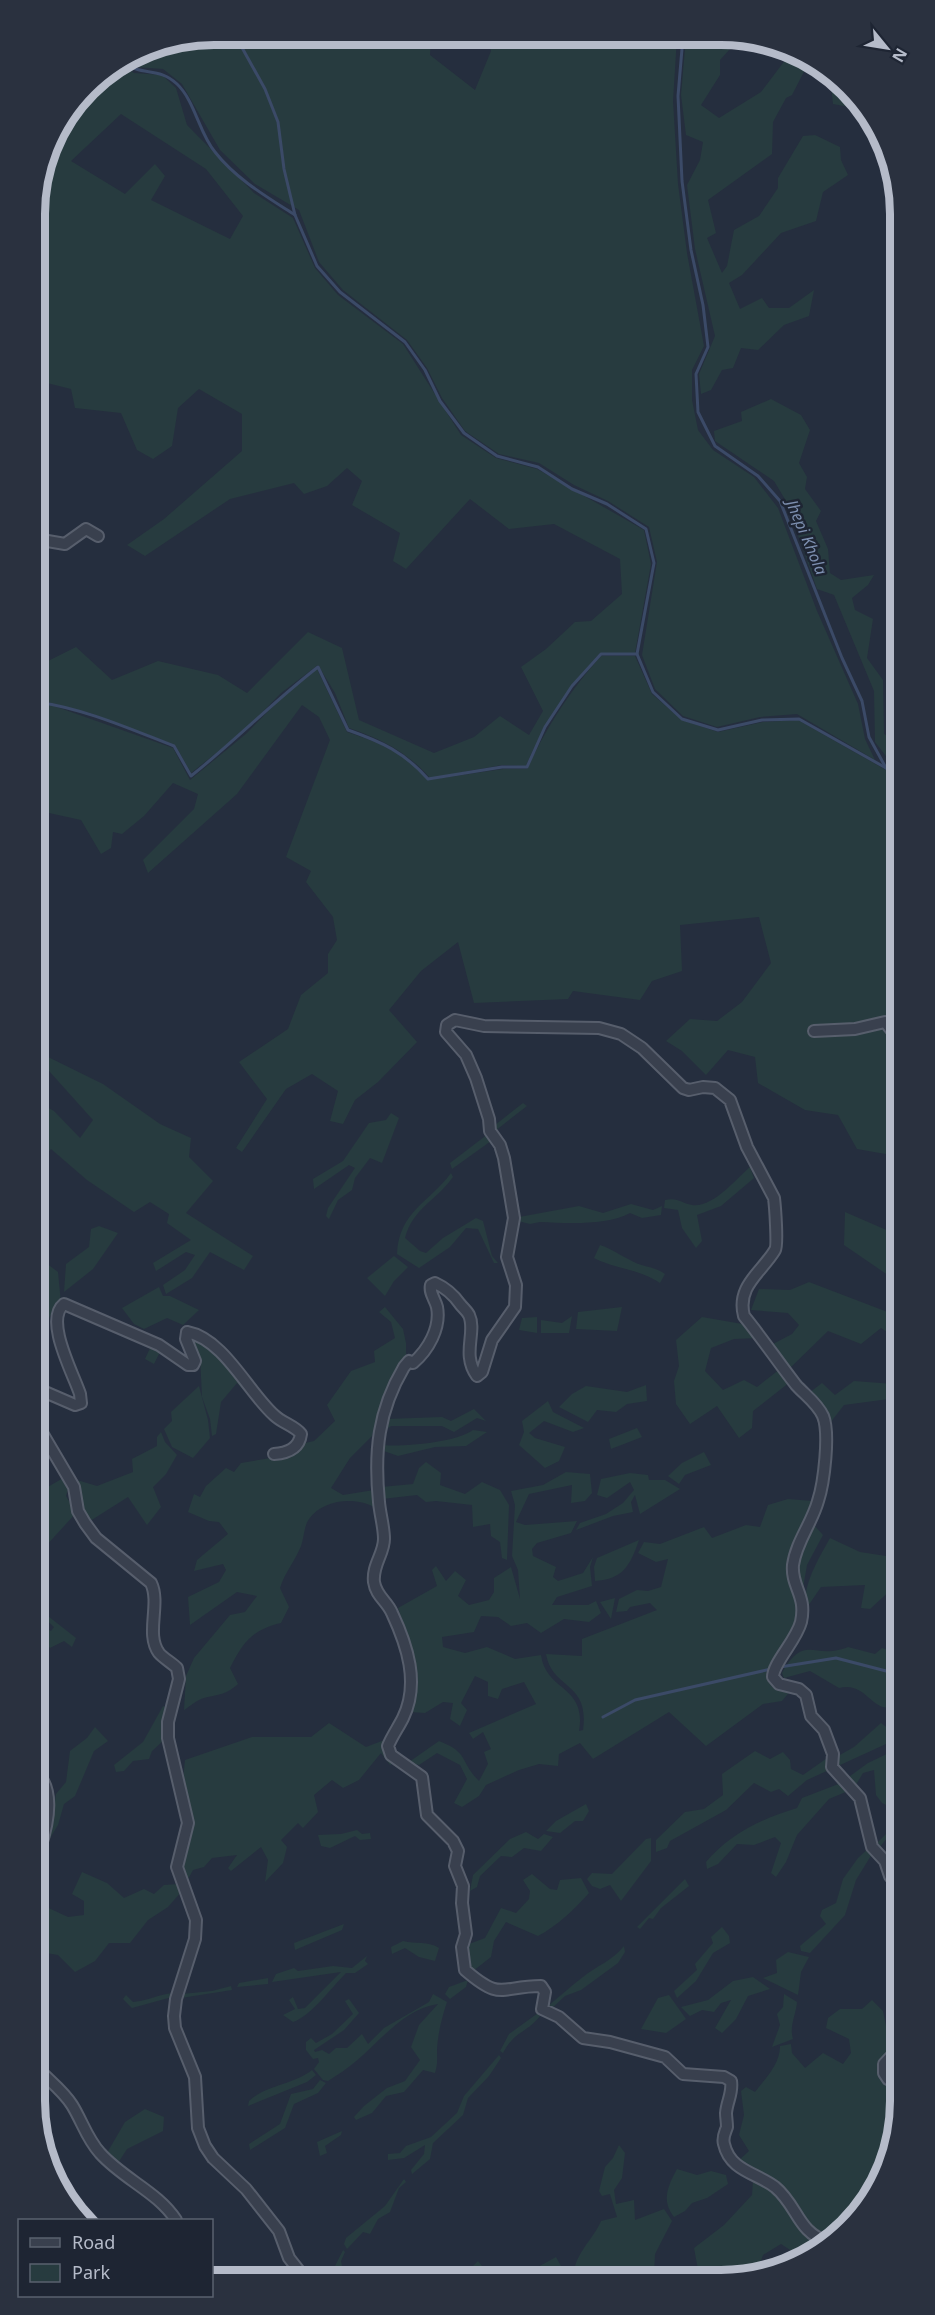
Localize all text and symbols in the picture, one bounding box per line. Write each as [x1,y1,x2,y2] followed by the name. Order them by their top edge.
[857,18,917,78] north arrow
[887,44,913,67] text: N
[780,493,833,578] water label: Jhepi Khola
[18,2219,213,2297] legend
[72,2230,115,2254] text: Road
[72,2260,110,2284] text: Park

